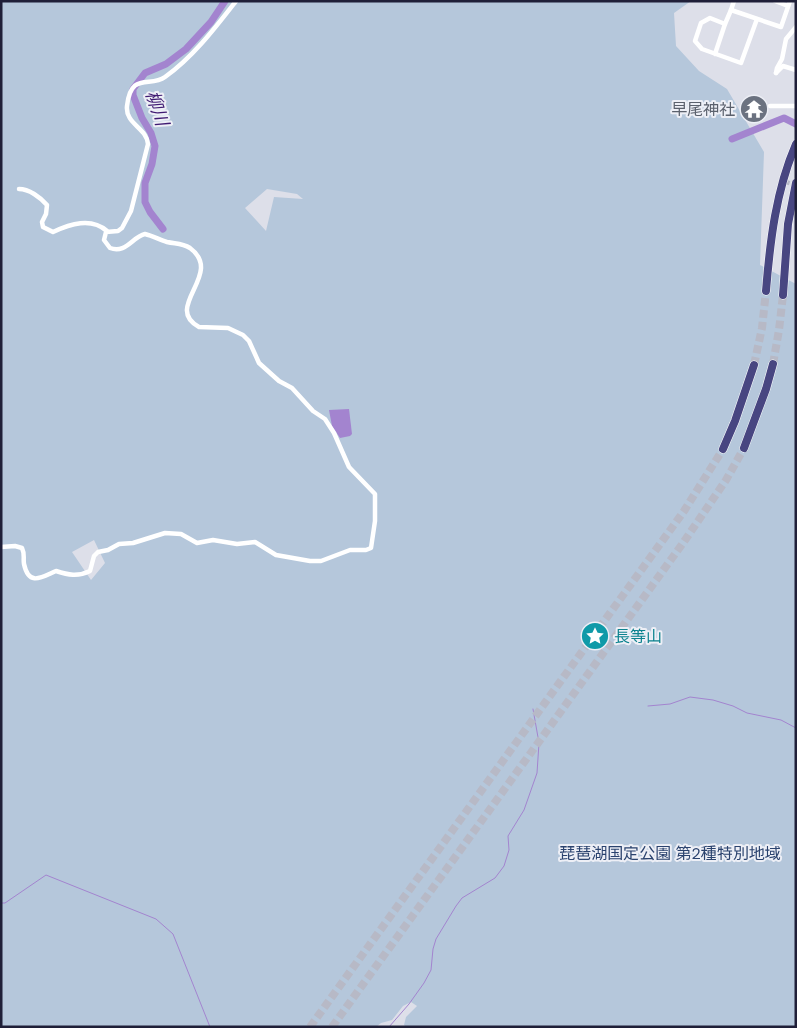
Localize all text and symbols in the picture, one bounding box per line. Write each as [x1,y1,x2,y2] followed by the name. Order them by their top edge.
[140,87,175,131] water label: 柳川
[739,94,769,124] temple icon: 早尾神社
[671,99,735,120] place label: 早尾神社
[580,621,610,651] place icon: 長等山
[614,626,662,647] place label: 長等山
[559,843,781,864] park label: 琵琶湖国定公園 第2種特別地域

